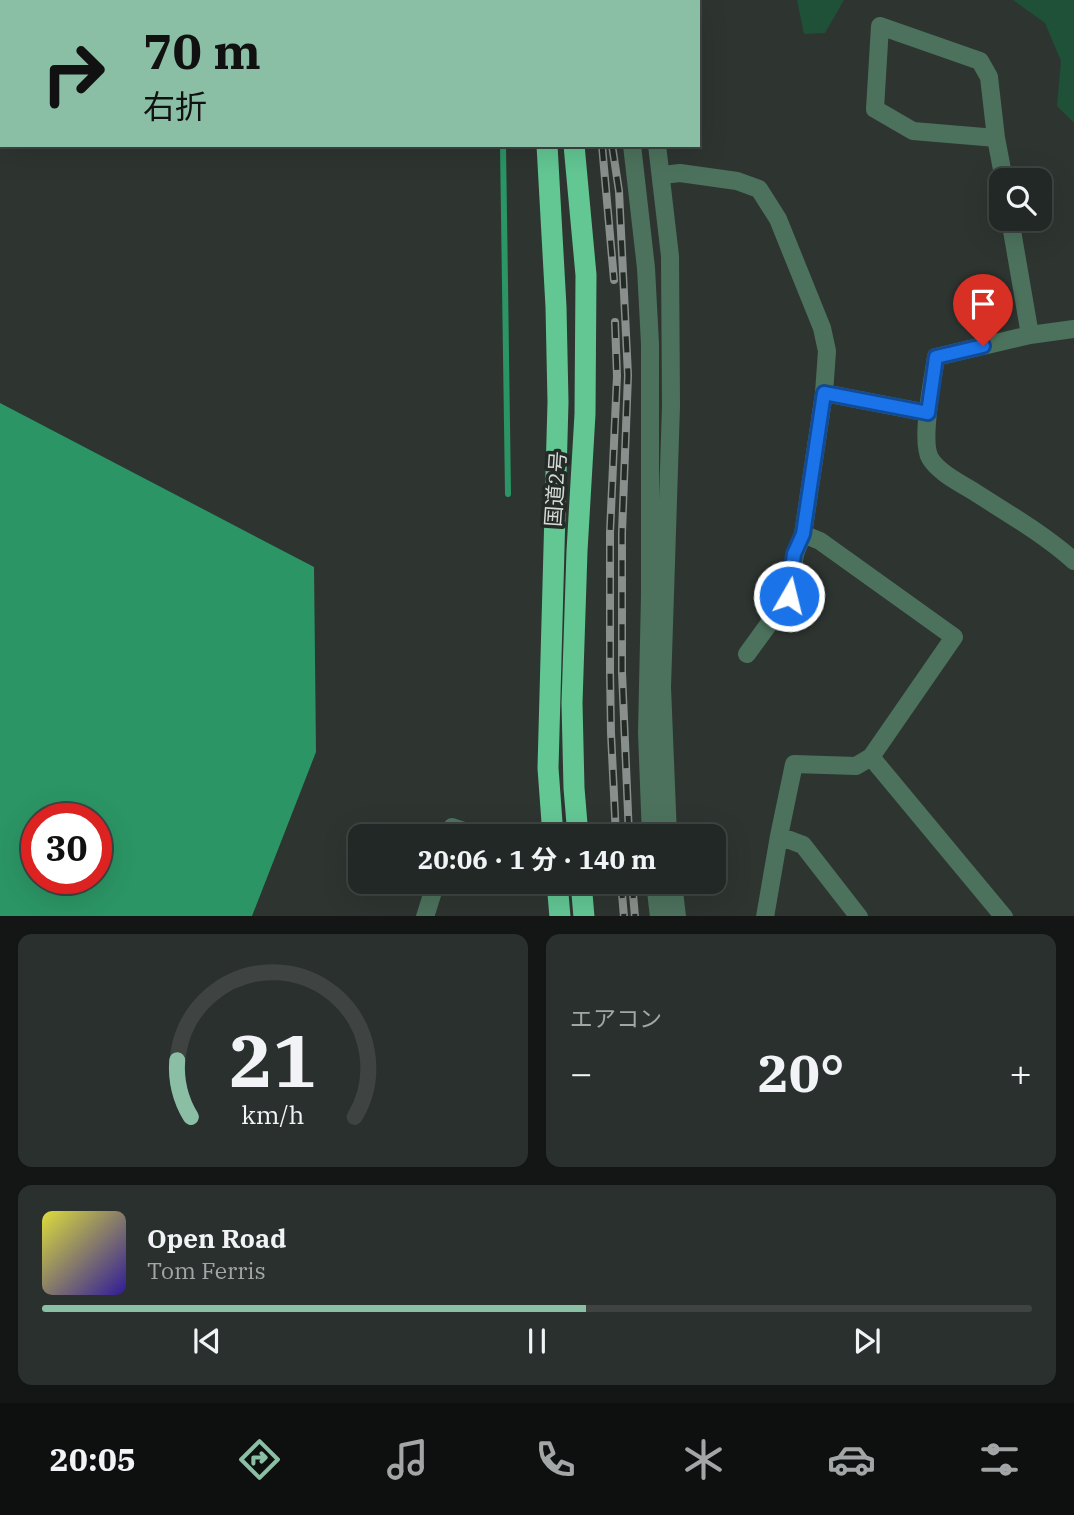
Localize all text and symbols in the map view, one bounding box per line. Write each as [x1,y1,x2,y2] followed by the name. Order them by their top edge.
[143,19,261,82] text: 70 m
[28,28,119,119] icon: right
[143,85,207,127] text: 右折
[989,168,1052,231] map controls
[989,168,1052,231] button: search
[953,274,1013,346] pin
[964,285,1002,323] icon: arrive
[538,450,572,528] street label: 国道2号
[752,559,826,633] position arrow
[21,803,112,894] speed limit sign: 30
[418,842,656,876] text: 20:06 · 1 分 · 140 m
[570,1003,662,1033] text: エアコン
[229,1012,317,1107] text: 21
[758,1039,844,1106] text: 20°
[570,1048,593,1097] text: −
[1009,1048,1032,1097] text: +
[241,1097,305,1130] text: km/h
[147,1221,286,1255] text: Open Road
[147,1255,266,1285] text: Tom Ferris
[188,1322,226,1360] icon: previous
[518,1322,556,1360] icon: pause
[848,1322,886,1360] icon: next
[235,1435,284,1484] icon: directions
[383,1435,432,1484] icon: music
[531,1435,580,1484] icon: phone
[679,1435,728,1484] icon: climate
[827,1435,876,1484] icon: car
[975,1435,1024,1484] icon: filters
[50,1438,136,1480] text: 20:05

